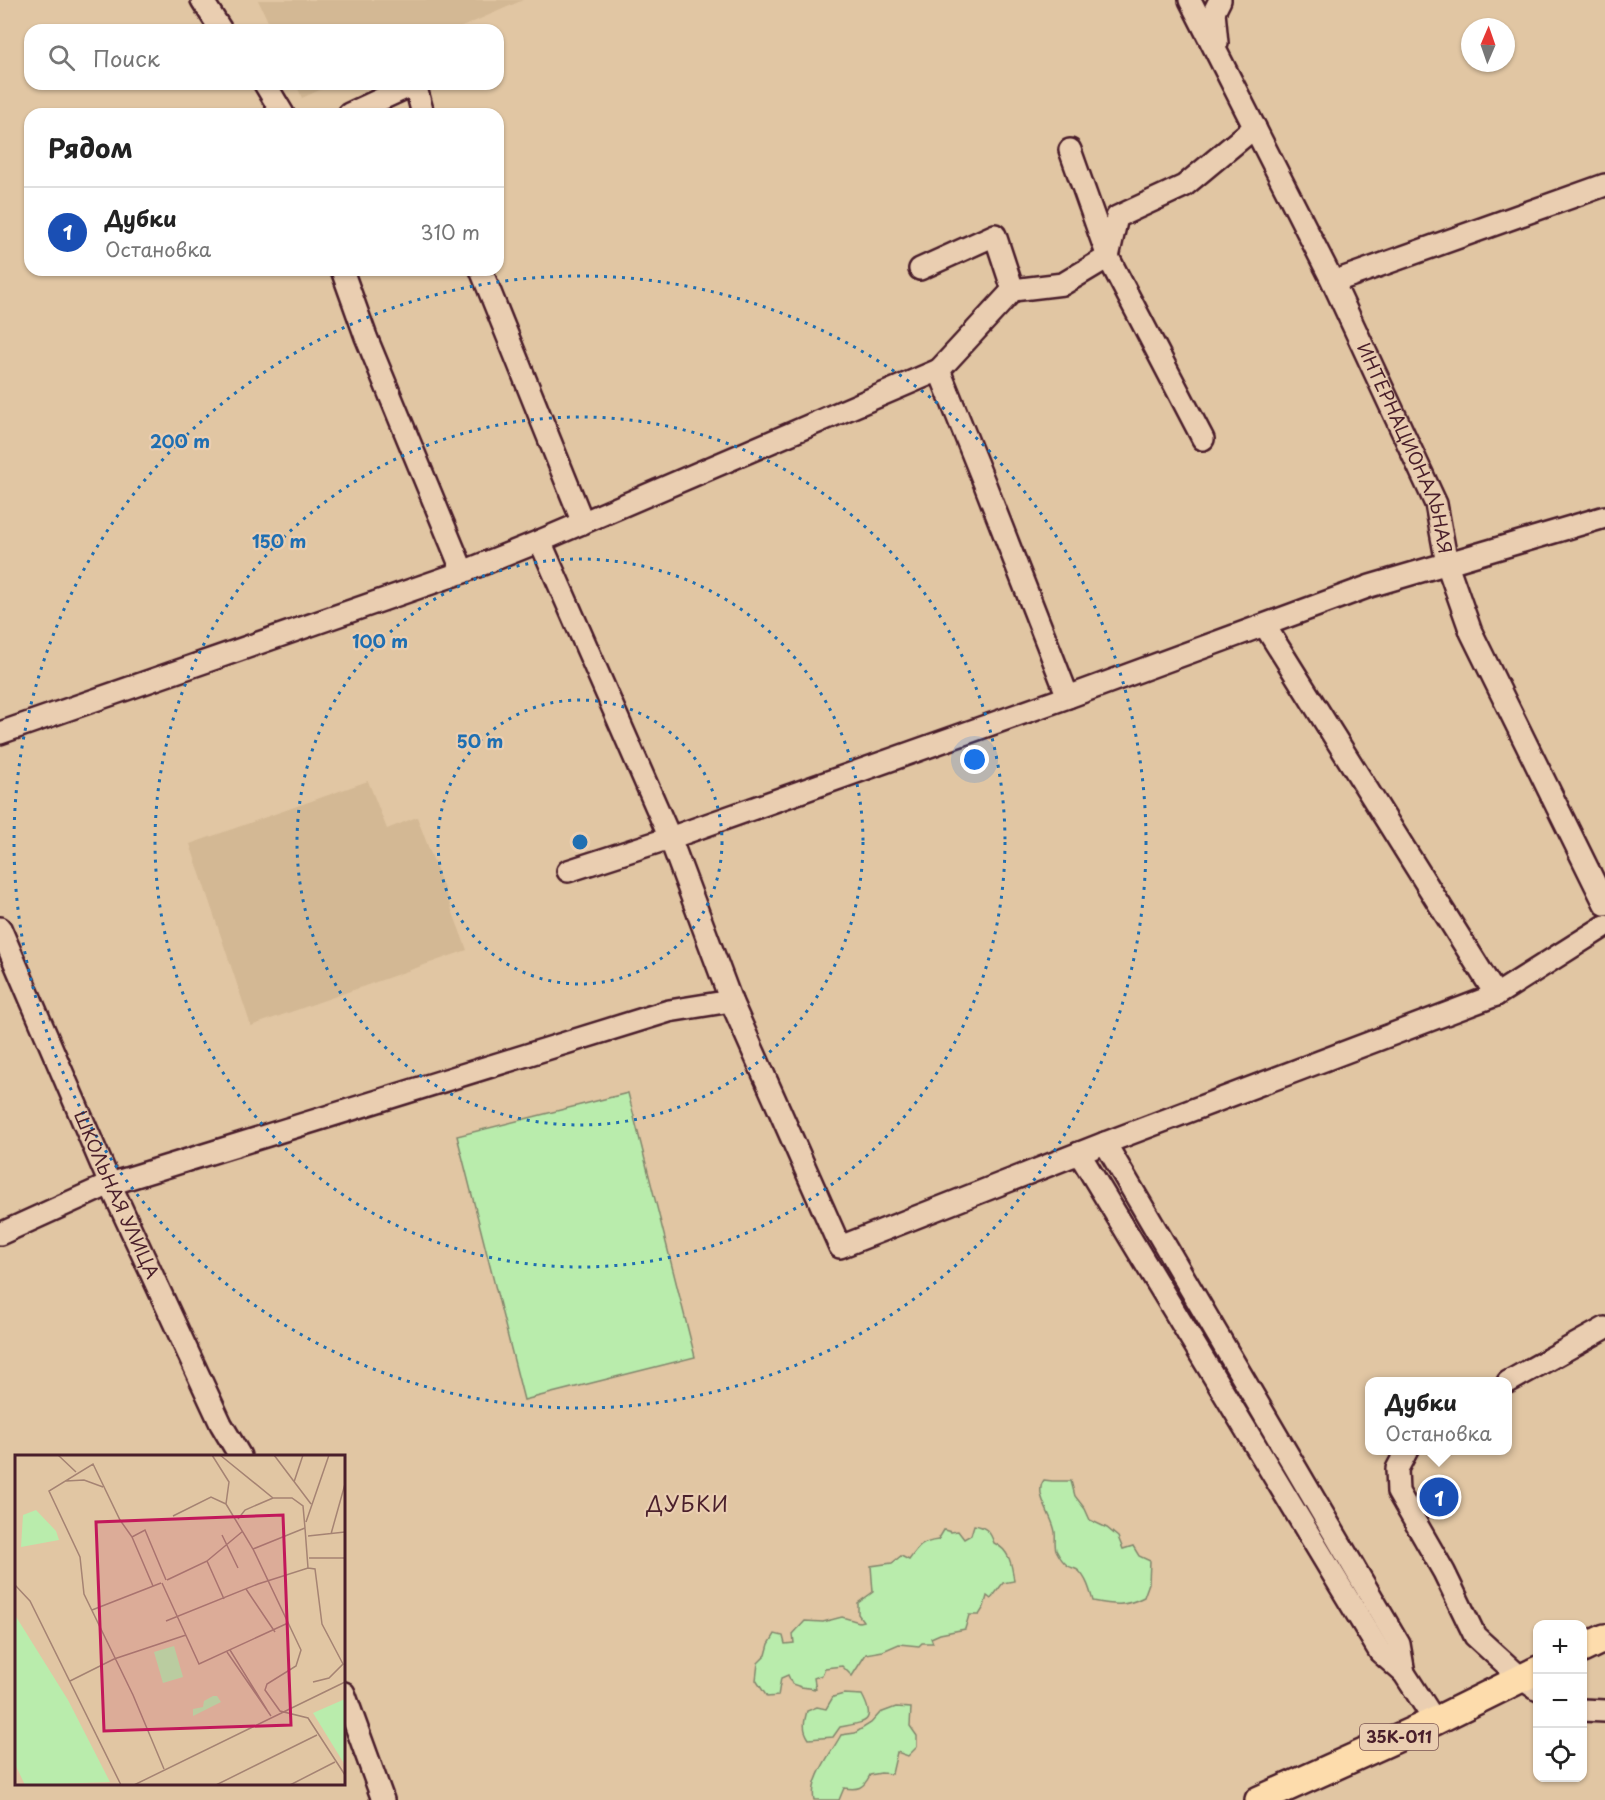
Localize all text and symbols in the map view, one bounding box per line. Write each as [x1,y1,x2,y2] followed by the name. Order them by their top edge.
[1461,18,1515,72] north arrow
[24,24,504,90] search box
[45,41,78,74] icon: search
[93,41,160,74] text: Поиск
[48,128,133,167] text: Рядом
[105,201,177,234] text: Дубки
[63,217,72,247] text: 1
[420,217,480,247] text: 310 m
[105,234,211,264] text: Остановка
[1351,338,1460,556] street label: ИНТЕРНАЦИОНАЛЬНАЯ
[150,427,210,454] text: 200 m
[252,527,306,554] text: 150 m
[352,627,408,654] text: 100 m
[457,727,503,754] text: 50 m
[960,745,989,774] your location
[570,832,590,852] centre of rings
[68,1106,167,1283] street label: ШКОЛЬНАЯ УЛИЦА
[1365,1377,1512,1455] popup
[1385,1385,1457,1418] text: Дубки
[1385,1418,1492,1448] text: Остановка
[15,1455,345,1785] inset map
[1420,1474,1458,1520] pin: 1
[645,1487,730,1519] district label: ДУБКИ
[1533,1620,1587,1782] map controls
[1533,1620,1587,1674] button: +
[1533,1674,1587,1728] button: −
[1360,1724,1438,1750] road number: 35К-011
[1533,1728,1587,1782] button: locate

